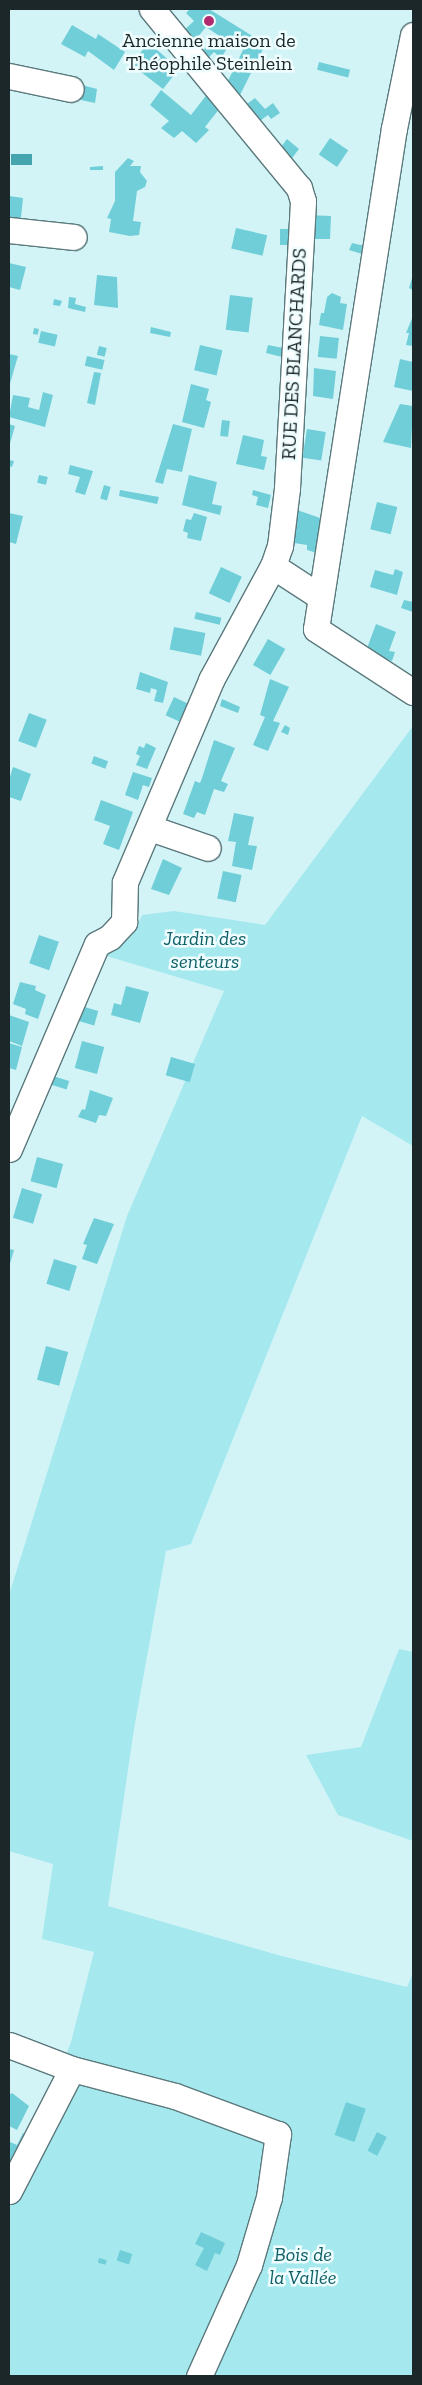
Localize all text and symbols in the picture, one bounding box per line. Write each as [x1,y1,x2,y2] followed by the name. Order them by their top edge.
[203,15,215,27] marker: Ancienne maison de Théophile Steinlein
[122,29,296,76] place label: Ancienne maison de Théophile Steinlein
[276,247,312,461] street label: RUE DES BLANCHARDS
[164,926,246,973] park label: Jardin des senteurs
[269,2243,337,2290] park label: Bois de la Vallée

